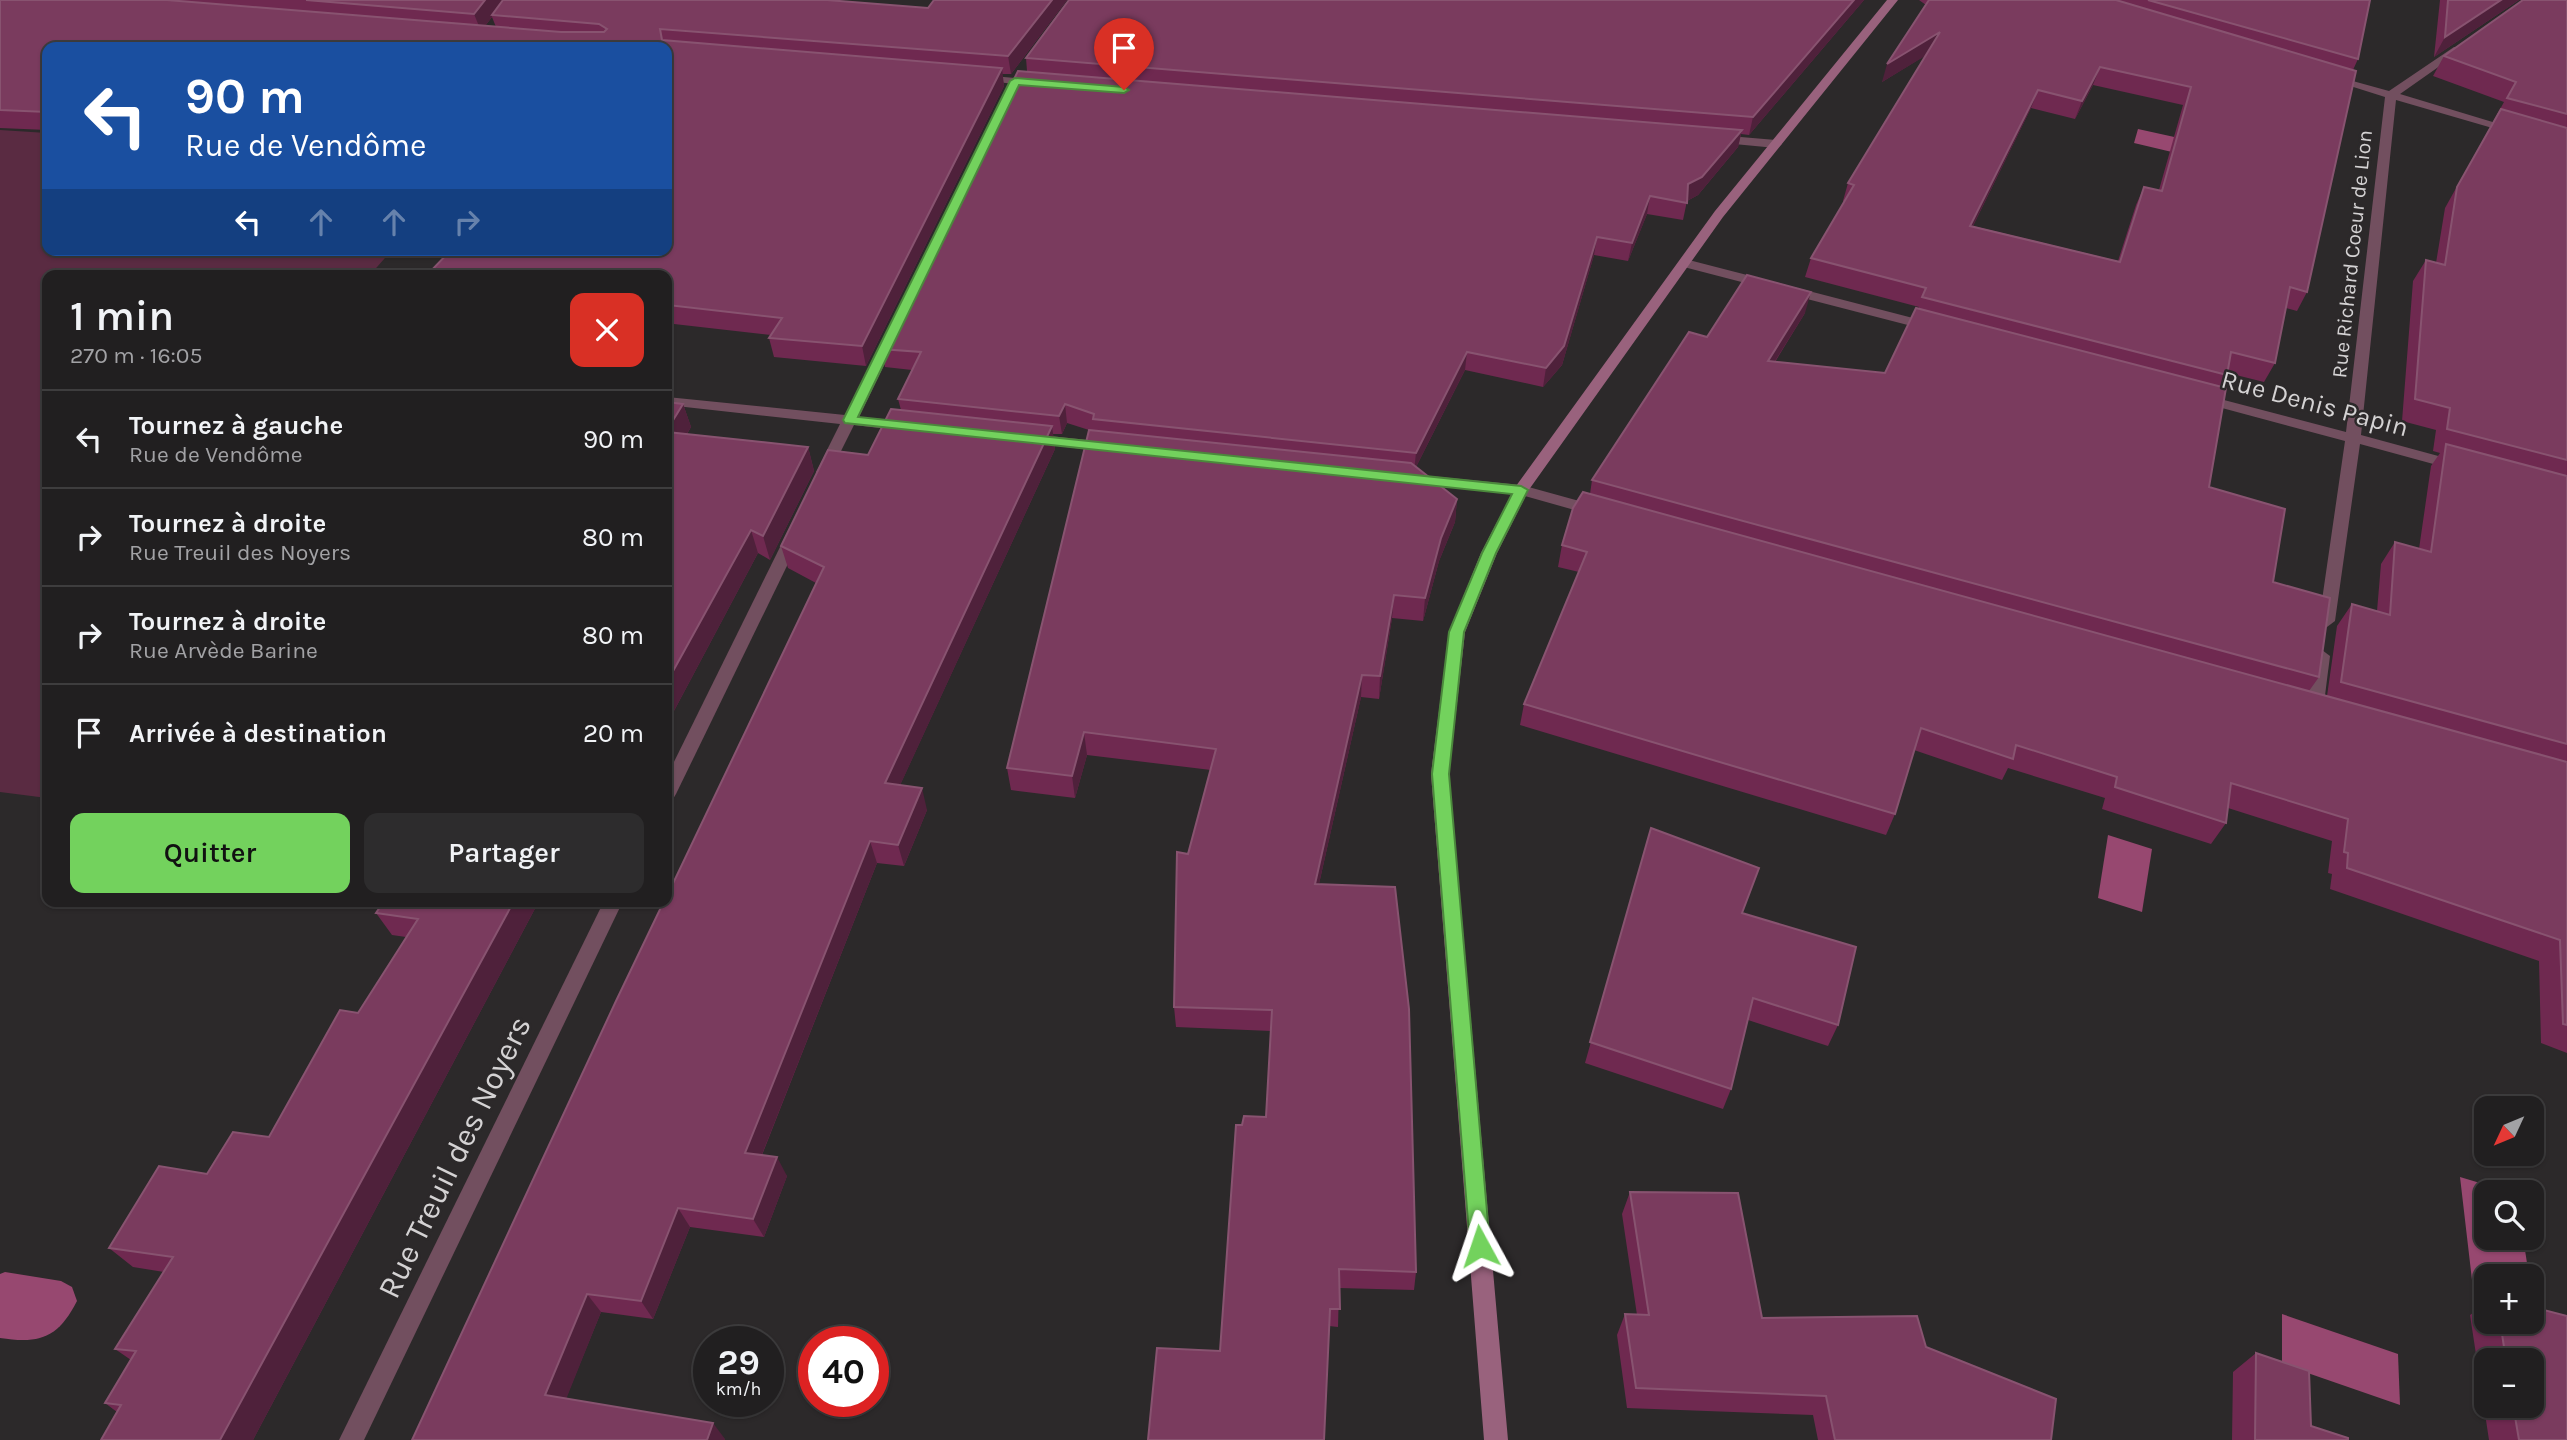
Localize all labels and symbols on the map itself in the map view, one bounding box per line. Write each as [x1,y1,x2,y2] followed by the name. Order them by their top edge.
[1094,18,1154,90] pin
[2327,129,2377,379] street label: Rue Richard Coeur de Lion
[2218,364,2412,443] street label: Rue Denis Papin
[370,1010,539,1304] street label: Rue Treuil des Noyers
[2474,1096,2544,1166] north arrow
[1443,1209,1517,1283] position arrow
[798,1326,889,1417] speed limit sign: 40

